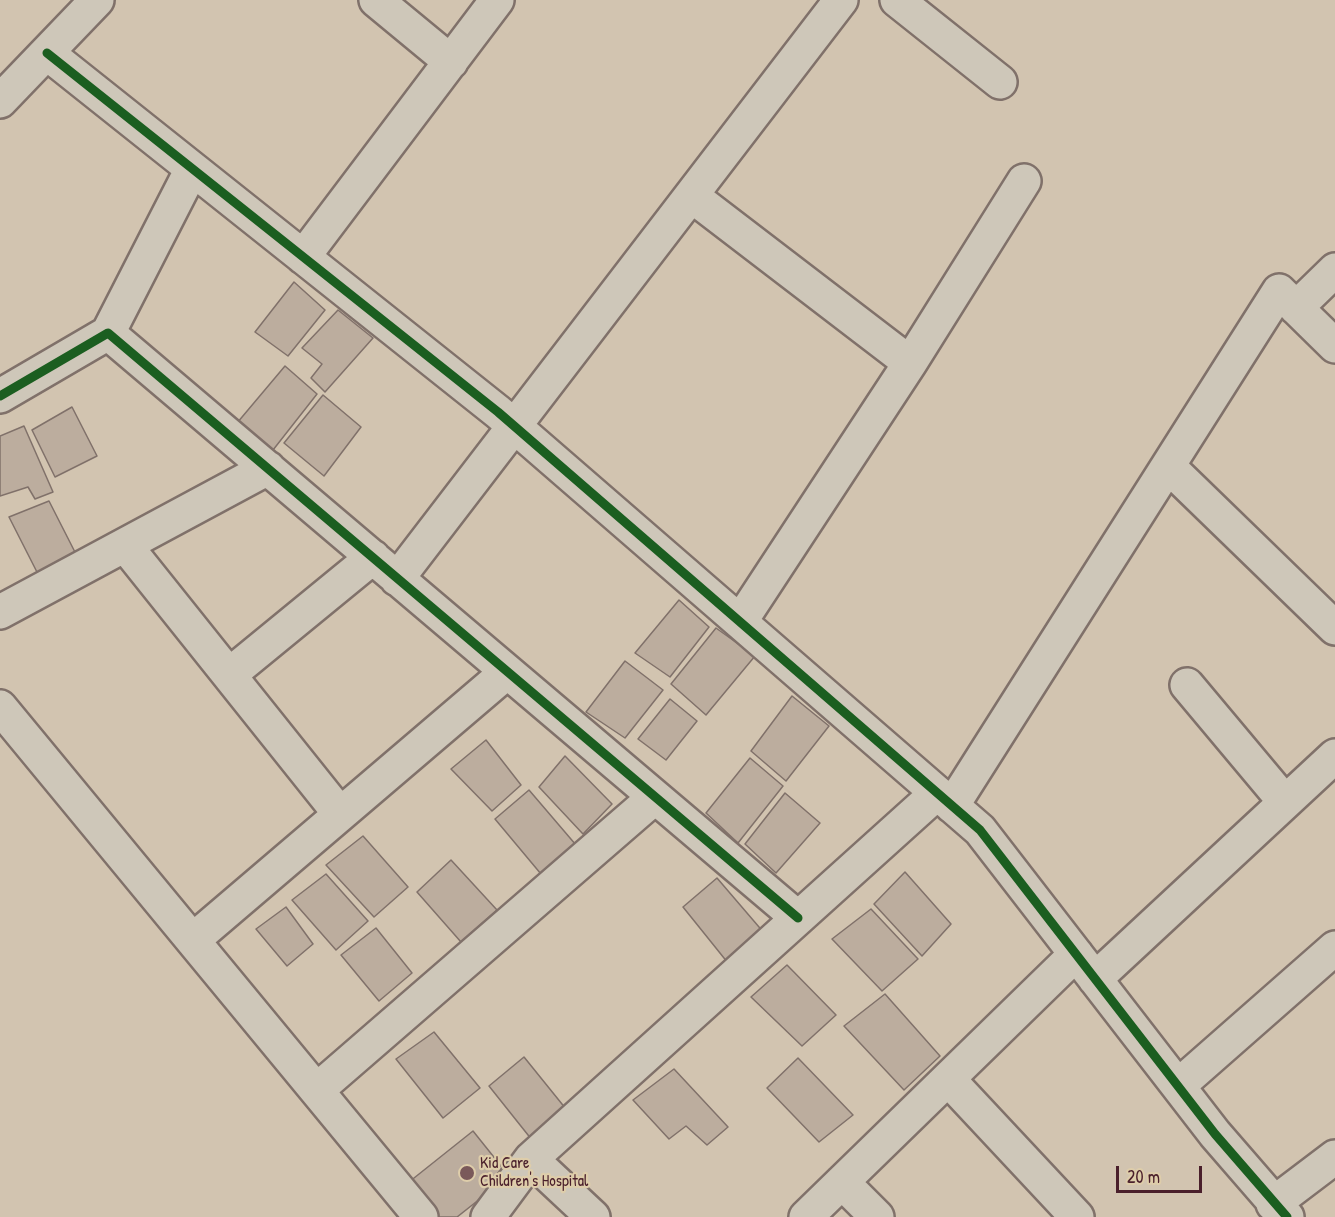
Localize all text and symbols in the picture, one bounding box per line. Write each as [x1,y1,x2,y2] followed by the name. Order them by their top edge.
[480,1154,588,1192] place label: Kid Care Children's Hospital
[1119,1154,1204,1192] scale bar
[458,1164,476,1182] marker: Kid Care Children's Hospital
[1127,1164,1160,1189] text: 20 m

